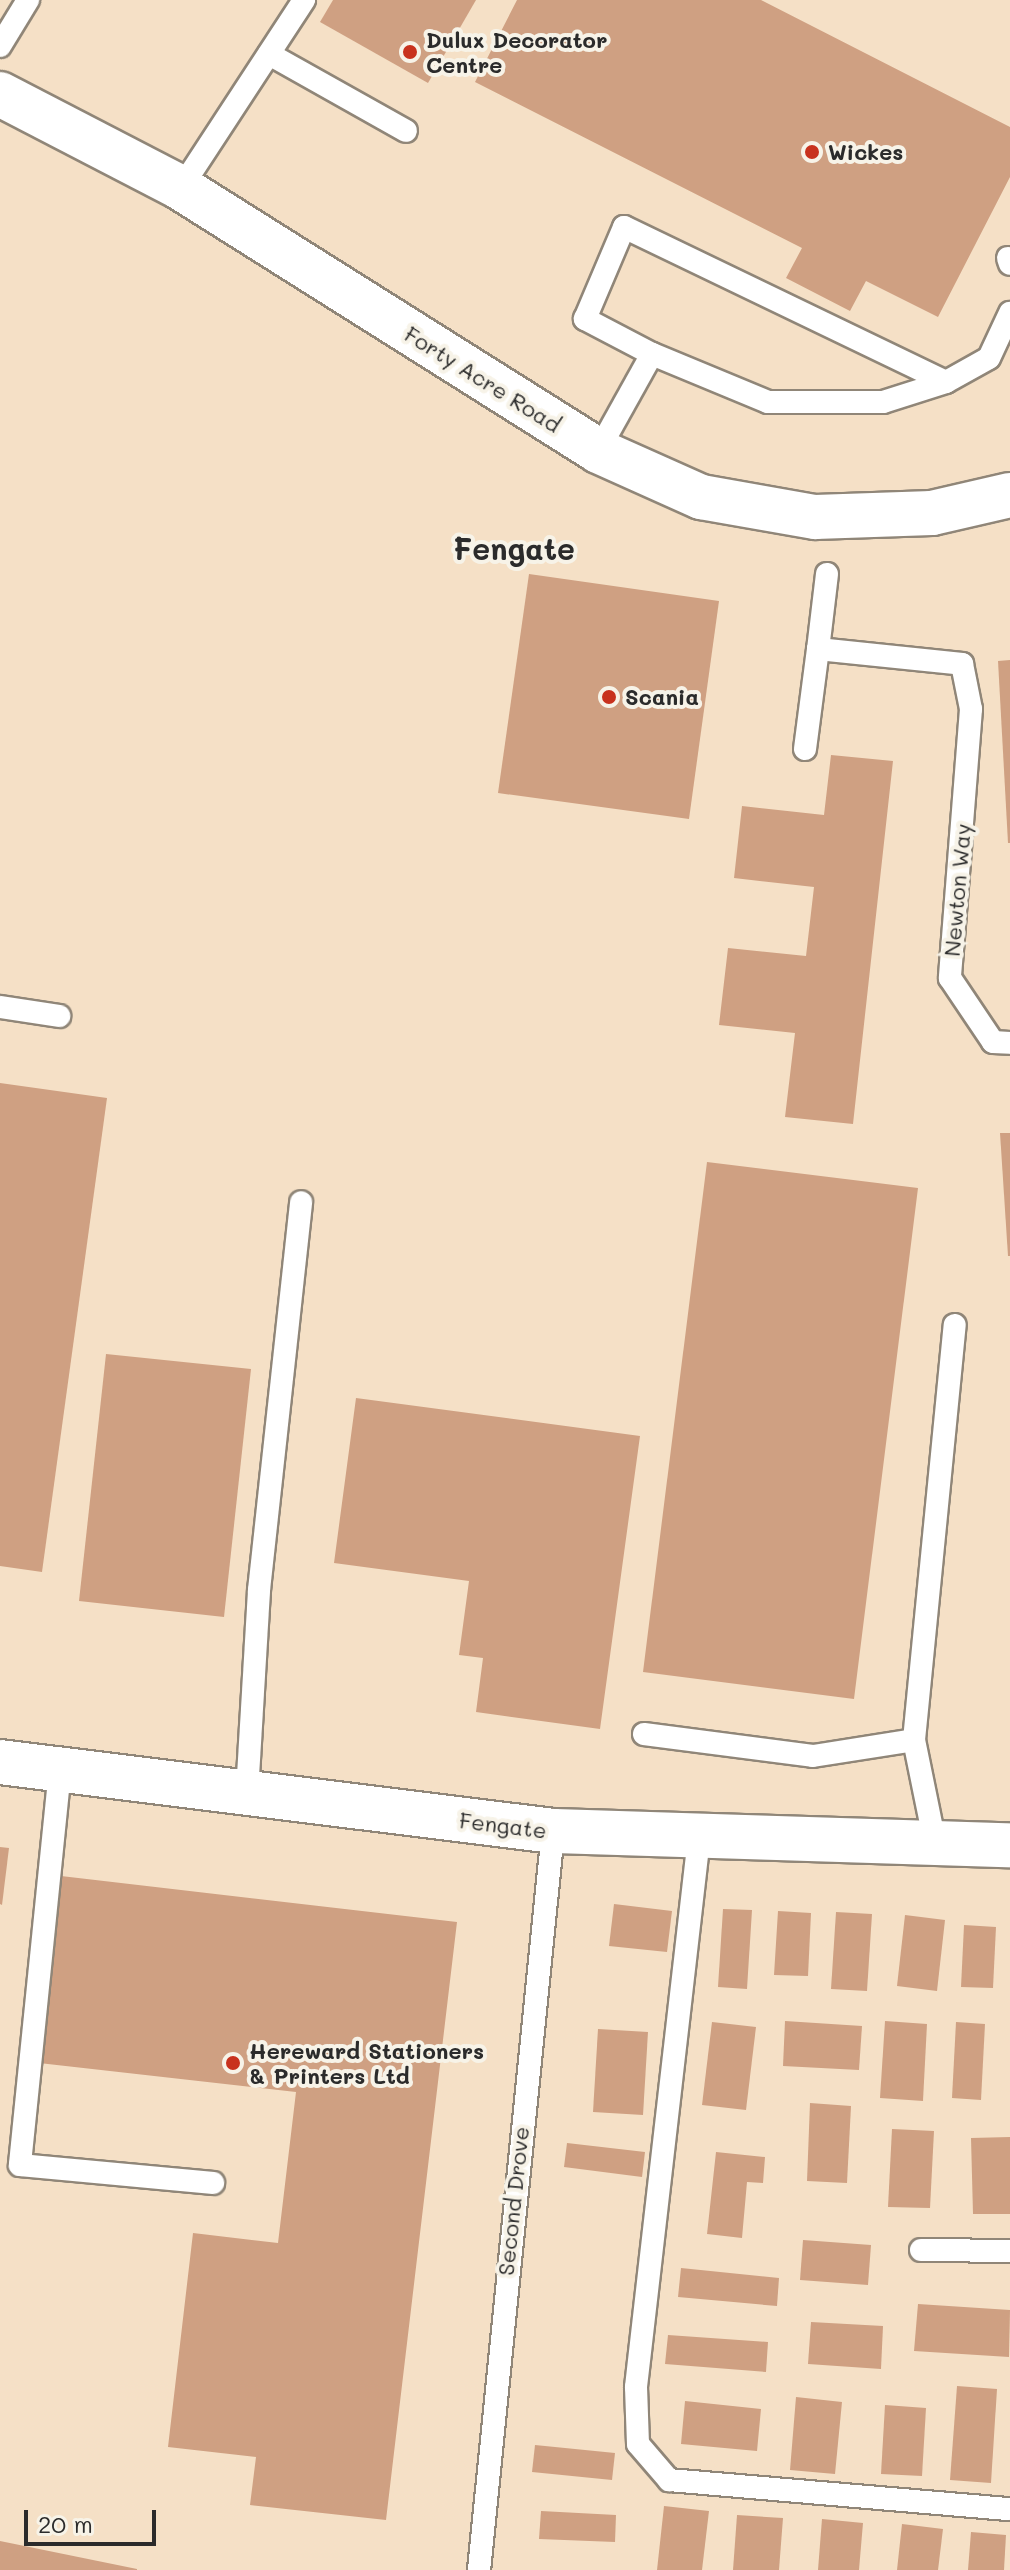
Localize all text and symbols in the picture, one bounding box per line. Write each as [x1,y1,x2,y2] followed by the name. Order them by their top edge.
[426,26,607,78] place label: Dulux Decorator Centre
[401,43,419,61] marker: Dulux Decorator Centre
[828,139,903,165] place label: Wickes
[803,143,821,161] marker: Wickes
[400,320,566,438] street label: Forty Acre Road
[453,530,575,566] district label: Fengate
[625,684,699,710] place label: Scania
[600,688,618,706] marker: Scania
[938,822,976,958] street label: Newton Way
[458,1807,548,1843] street label: Fengate
[249,2037,484,2088] place label: Hereward Stationers & Printers Ltd
[224,2054,242,2072] marker: Hereward Stationers & Printers Ltd
[492,2125,534,2277] street label: Second Drove
[28,2494,160,2544] scale bar
[38,2508,93,2539] text: 20 m

